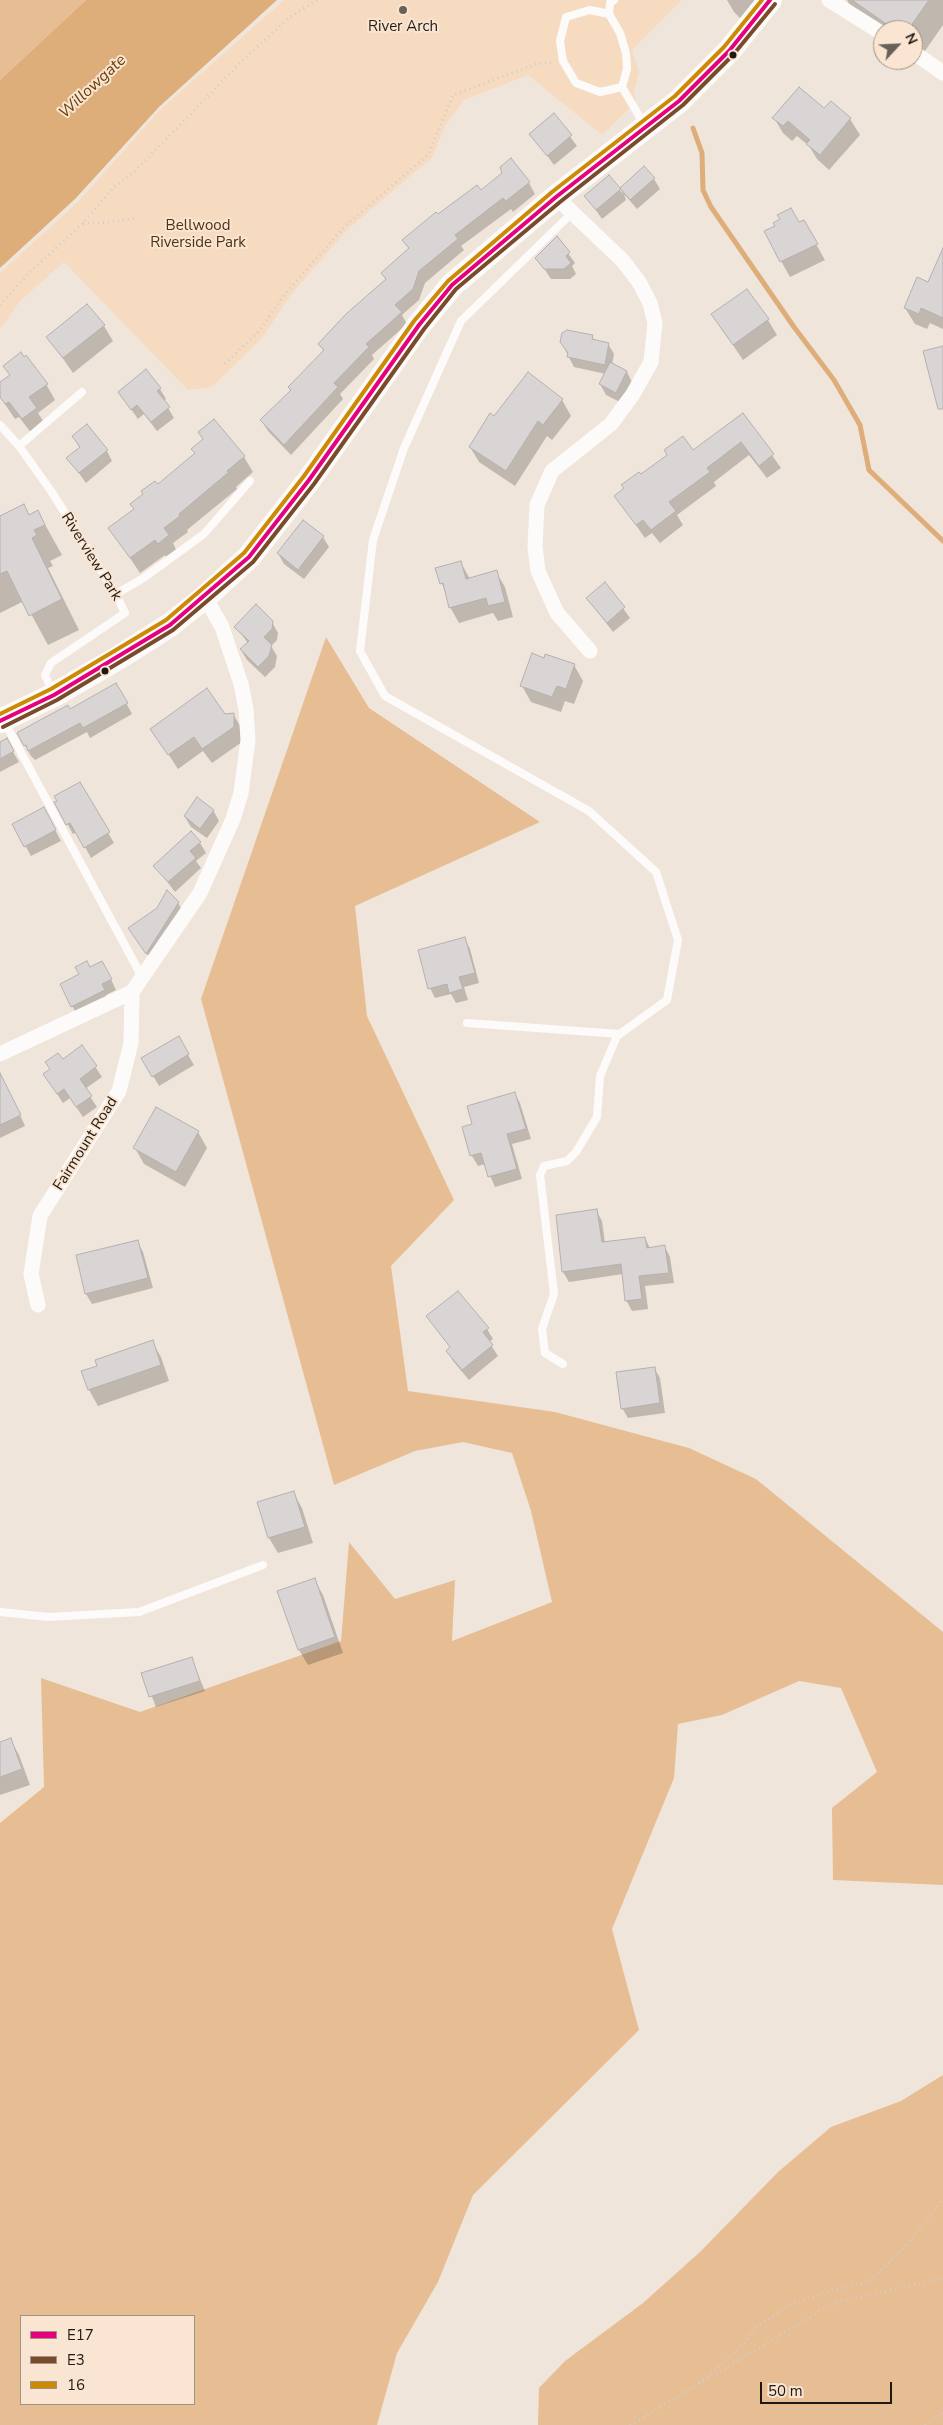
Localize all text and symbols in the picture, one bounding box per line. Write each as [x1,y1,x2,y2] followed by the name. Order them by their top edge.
[397,4,409,16] marker: River Arch
[368,18,438,36] place label: River Arch
[873,20,923,70] north arrow
[900,30,922,48] text: N
[728,50,738,60] unlabelled marker
[55,51,131,123] water label: Willowgate
[150,217,246,252] park label: Bellwood Riverside Park
[57,510,125,604] street label: Riverview Park
[100,666,110,676] unlabelled marker
[50,1094,122,1194] street label: Fairmount Road
[20,2315,195,2405] legend
[67,2325,94,2345] text: E17
[67,2350,85,2370] text: E3
[763,2372,896,2404] scale bar
[67,2375,85,2395] text: 16
[768,2381,803,2401] text: 50 m

